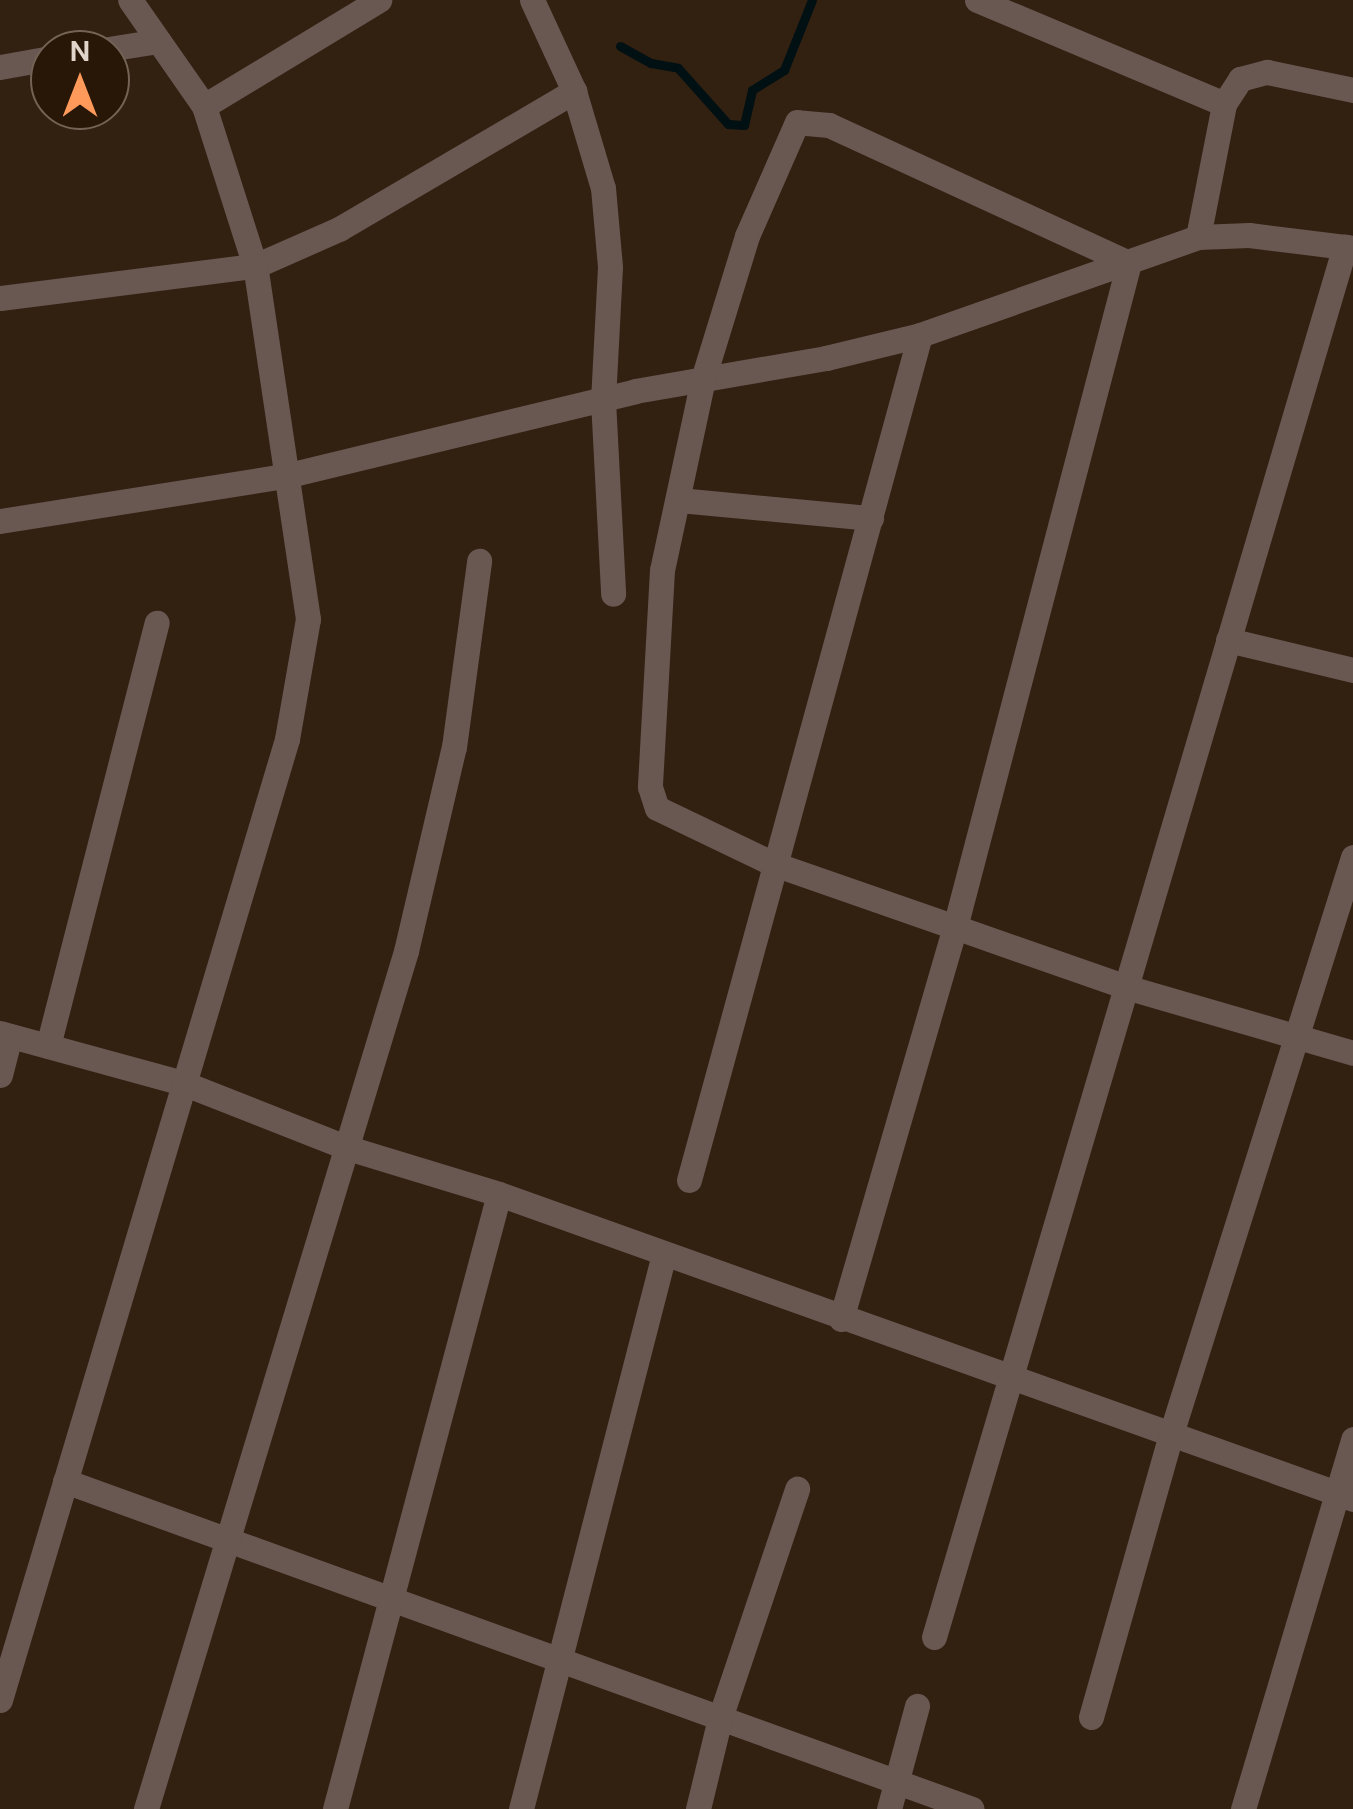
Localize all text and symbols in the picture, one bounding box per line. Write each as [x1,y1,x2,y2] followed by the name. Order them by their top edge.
[30,30,130,130] north arrow
[70,33,90,70] text: N

